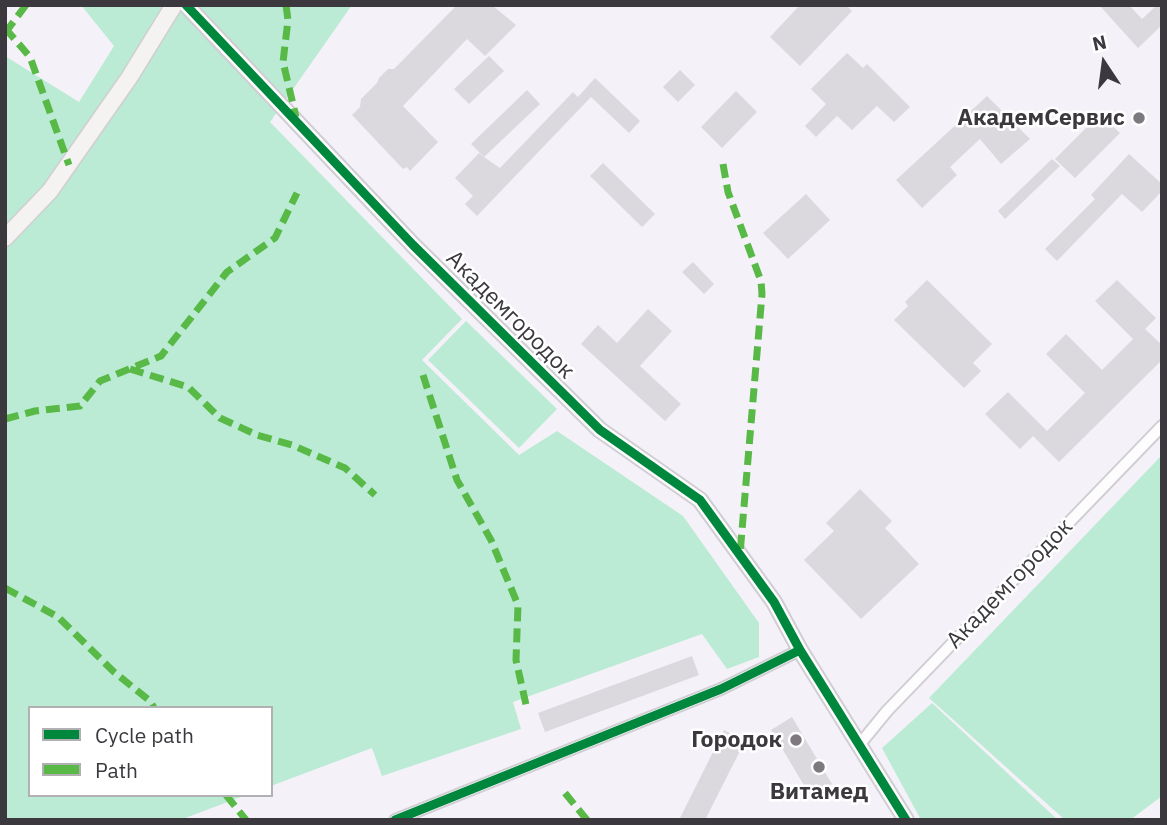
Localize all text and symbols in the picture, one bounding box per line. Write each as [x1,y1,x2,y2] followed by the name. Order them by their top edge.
[1069,28,1139,98] north arrow
[1090,29,1109,56] text: N
[957,104,1125,132] place label: АкадемСервис
[1131,110,1147,126] marker: АкадемСервис
[440,245,580,385] street label: Академгородок
[941,513,1079,655] street label: Академгородок
[28,706,273,797] legend
[95,721,194,749] text: Cycle path
[691,726,782,754] place label: Городок
[788,732,804,748] marker: Городок
[95,756,138,784] text: Path
[811,759,827,775] marker: Витамед
[770,778,868,806] place label: Витамед

